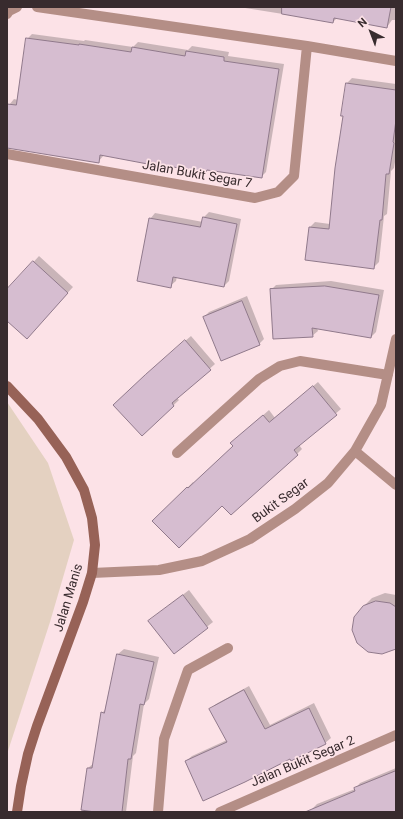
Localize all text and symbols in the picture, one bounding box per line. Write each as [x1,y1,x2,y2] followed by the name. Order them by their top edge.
[351,12,391,52] north arrow
[355,15,370,30] text: N
[141,158,253,192] street label: Jalan Bukit Segar 7
[250,475,312,527] street label: Bukit Segar
[51,562,87,634] street label: Jalan Manis
[249,733,357,791] street label: Jalan Bukit Segar 2

